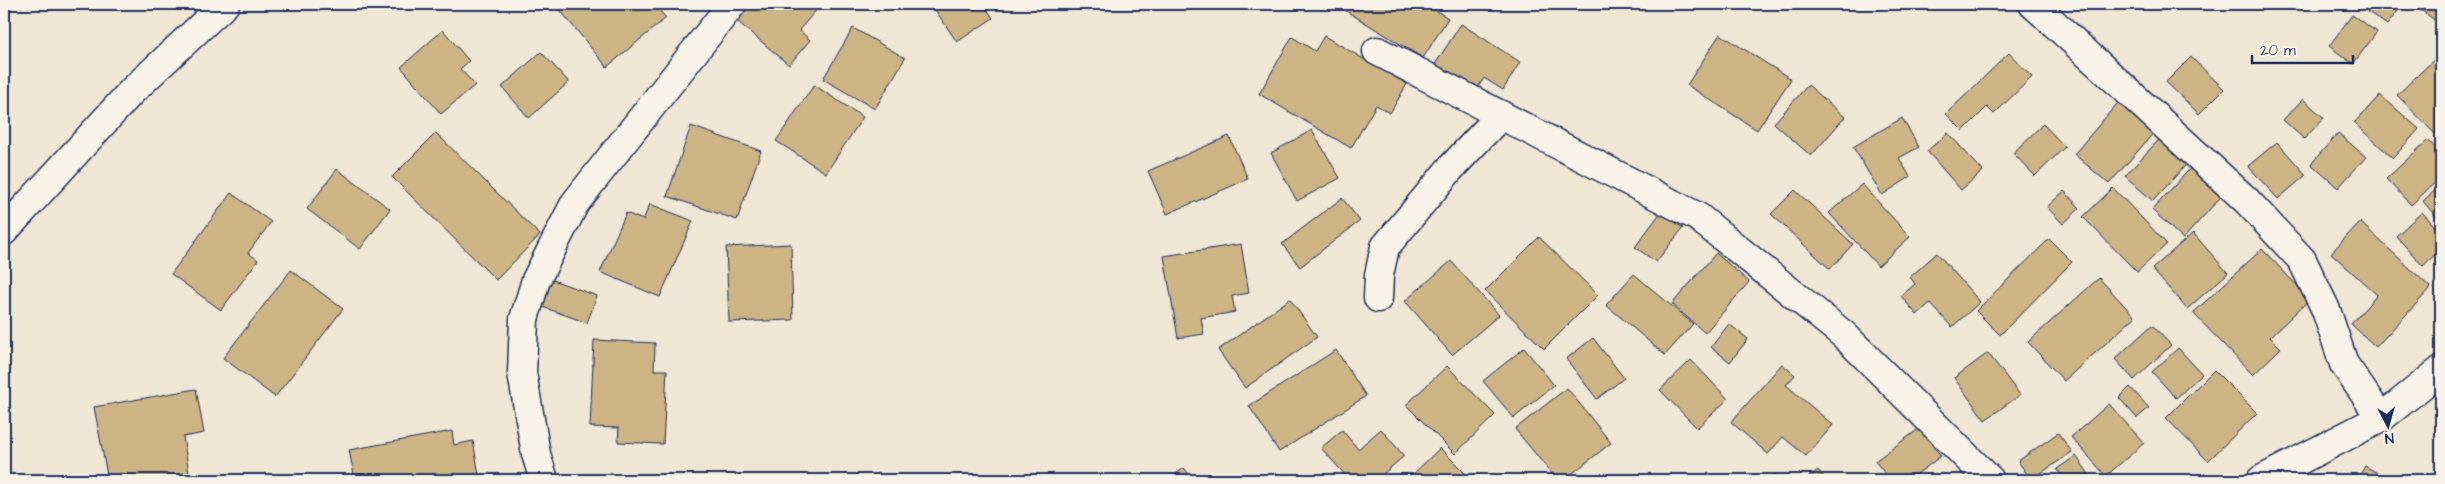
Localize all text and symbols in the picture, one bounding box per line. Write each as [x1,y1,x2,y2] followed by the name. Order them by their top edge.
[2252,32,2354,64] scale bar
[2260,40,2296,61] text: 20 m
[2362,402,2412,452] north arrow
[2384,428,2395,448] text: N

